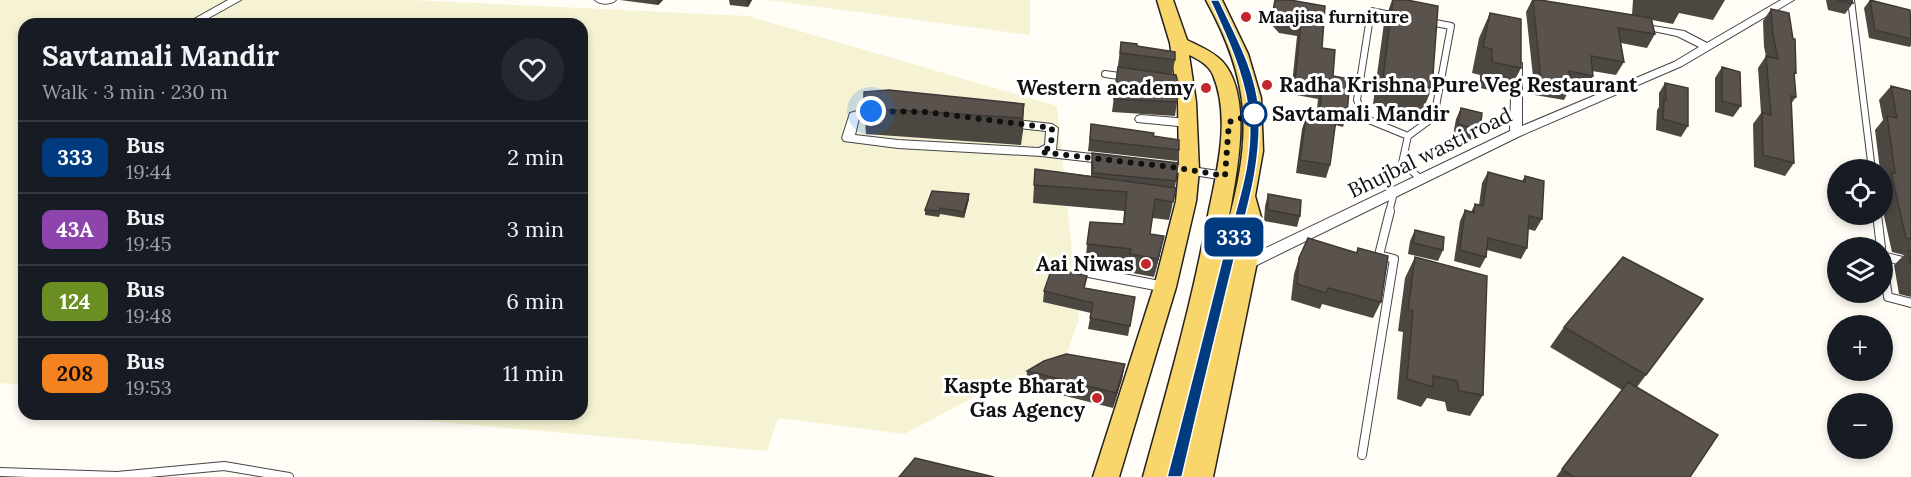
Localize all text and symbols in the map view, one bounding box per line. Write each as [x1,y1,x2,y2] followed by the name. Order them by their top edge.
[1258,5,1409,28] place label: Maajisa furniture
[1239,10,1253,24] marker: Maajisa furniture
[42,38,279,74] text: Savtamali Mandir
[501,38,564,101] button: heart
[1279,71,1638,98] place label: Radha Krishna Pure Veg Restaurant
[1016,74,1194,101] place label: Western academy
[1260,78,1274,92] marker: Radha Krishna Pure Veg Restaurant
[42,79,228,104] text: Walk · 3 min · 230 m
[1199,81,1213,95] marker: Western academy
[856,96,886,126] your location
[1272,100,1450,127] place label: Savtamali Mandir
[1241,101,1267,127] marker: Savtamali Mandir
[1343,101,1516,204] street label: Bhujbal wasti road
[126,131,165,159] text: Bus
[507,143,564,171] text: 2 min
[57,144,93,171] text: 333
[126,159,172,184] text: 19:44
[1827,159,1893,459] map controls
[1827,159,1893,225] button: locate
[126,203,165,231] text: Bus
[507,215,564,243] text: 3 min
[56,216,94,243] text: 43A
[1200,218,1268,256] line badge: 333
[1216,224,1252,251] text: 333
[126,231,172,256] text: 19:45
[1827,237,1893,303] button: layers
[1036,250,1134,277] place label: Aai Niwas
[1139,257,1153,271] marker: Aai Niwas
[126,275,165,303] text: Bus
[506,287,564,315] text: 6 min
[59,288,91,315] text: 124
[126,303,172,328] text: 19:48
[1827,315,1893,381] button: +
[126,347,165,375] text: Bus
[503,359,564,387] text: 11 min
[57,360,93,387] text: 208
[944,372,1085,423] place label: Kaspte Bharat Gas Agency
[126,375,172,400] text: 19:53
[1090,391,1104,405] marker: Kaspte Bharat Gas Agency
[1827,393,1893,459] button: −

